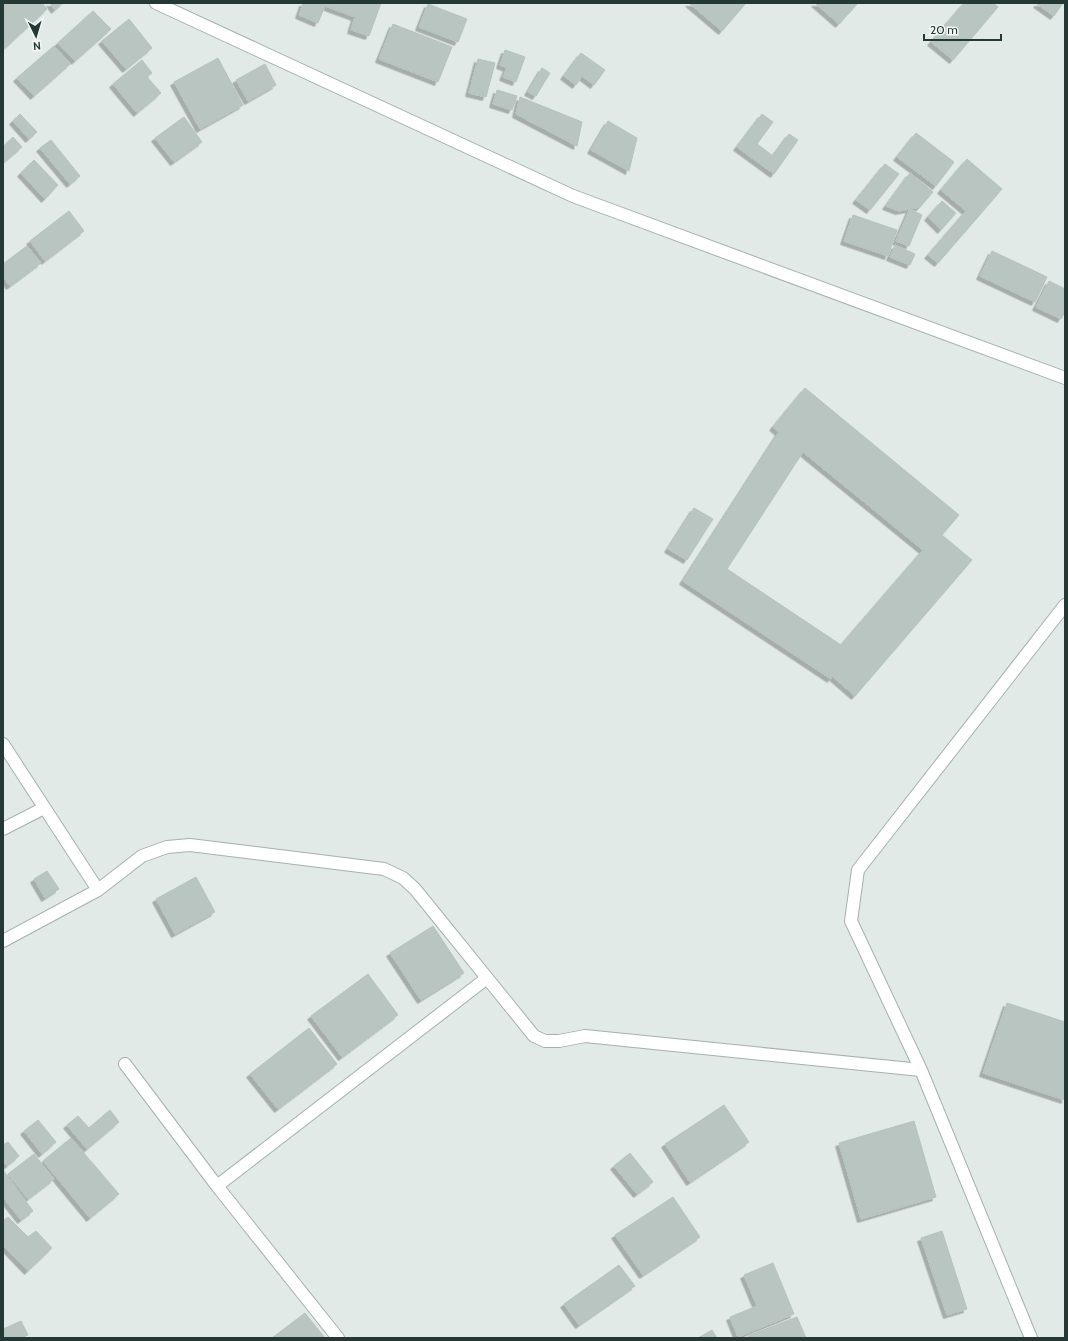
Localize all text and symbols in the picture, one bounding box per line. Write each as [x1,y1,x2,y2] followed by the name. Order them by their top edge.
[16,16,56,56] north arrow
[924,16,1001,42] scale bar
[930,22,958,37] text: 20 m
[32,39,41,53] text: N

